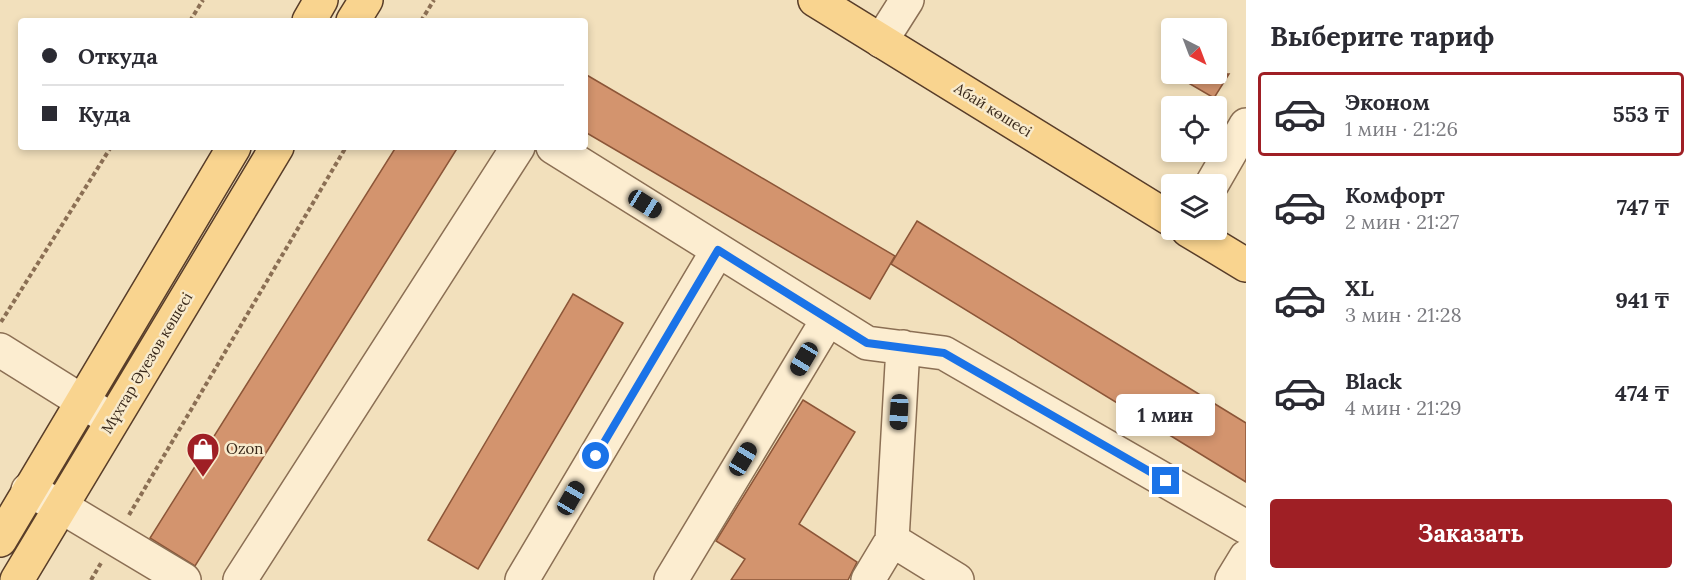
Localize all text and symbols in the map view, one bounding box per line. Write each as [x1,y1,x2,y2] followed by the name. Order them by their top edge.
[1161,18,1227,84] north arrow
[1161,18,1227,240] map controls
[1270,19,1494,53] text: Выберите тариф
[78,42,158,70] text: Откуда
[950,78,1036,141] street label: Абай көшесі
[1273,87,1327,141] icon: car
[1345,88,1430,116] text: Эконом
[1161,96,1227,162] button: locate
[78,100,130,128] text: Куда
[1613,100,1669,128] text: 553 ₸
[1345,116,1458,141] text: 1 мин · 21:26
[1161,174,1227,240] button: layers
[1273,180,1327,234] icon: car
[1345,181,1445,209] text: Комфорт
[625,187,665,221] car
[1617,193,1669,221] text: 747 ₸
[1345,209,1459,234] text: 2 мин · 21:27
[1273,273,1327,327] icon: car
[1345,274,1374,302] text: XL
[1615,286,1669,314] text: 941 ₸
[97,289,196,437] street label: Мұхтар Әуезов көшесі
[1345,302,1462,327] text: 3 мин · 21:28
[787,339,821,379] car
[1273,366,1327,420] icon: car
[1345,367,1402,395] text: Black
[1615,379,1669,407] text: 474 ₸
[889,394,909,430] car
[1116,394,1216,436] callout: 1 мин
[1345,395,1462,420] text: 4 мин · 21:29
[1138,402,1193,427] text: 1 мин
[185,431,221,478] shop icon: Ozon
[226,439,263,458] place label: Ozon
[726,439,760,479] car
[582,442,609,469] route start
[1152,467,1179,494] route end
[554,478,588,518] car
[1270,499,1672,568] button: Заказать

